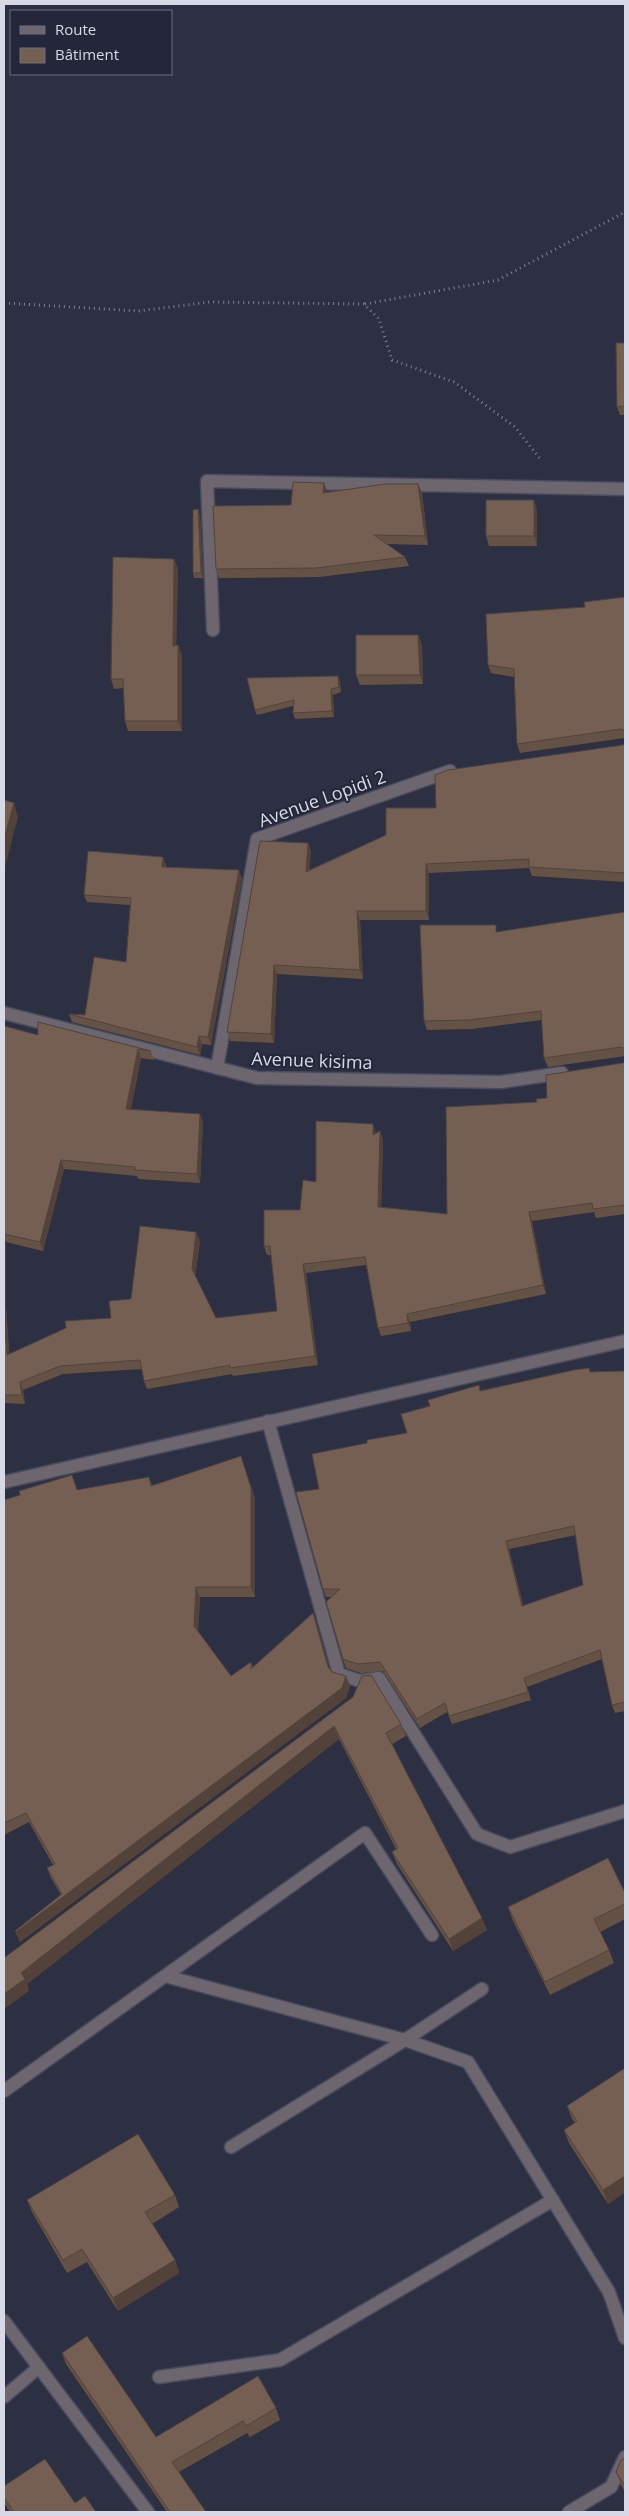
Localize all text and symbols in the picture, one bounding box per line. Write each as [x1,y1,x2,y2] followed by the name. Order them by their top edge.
[10,10,172,75] legend
[55,19,96,39] text: Route
[55,44,119,64] text: Bâtiment
[255,764,389,832] street label: Avenue Lopidi 2
[251,1046,373,1074] street label: Avenue kisima

